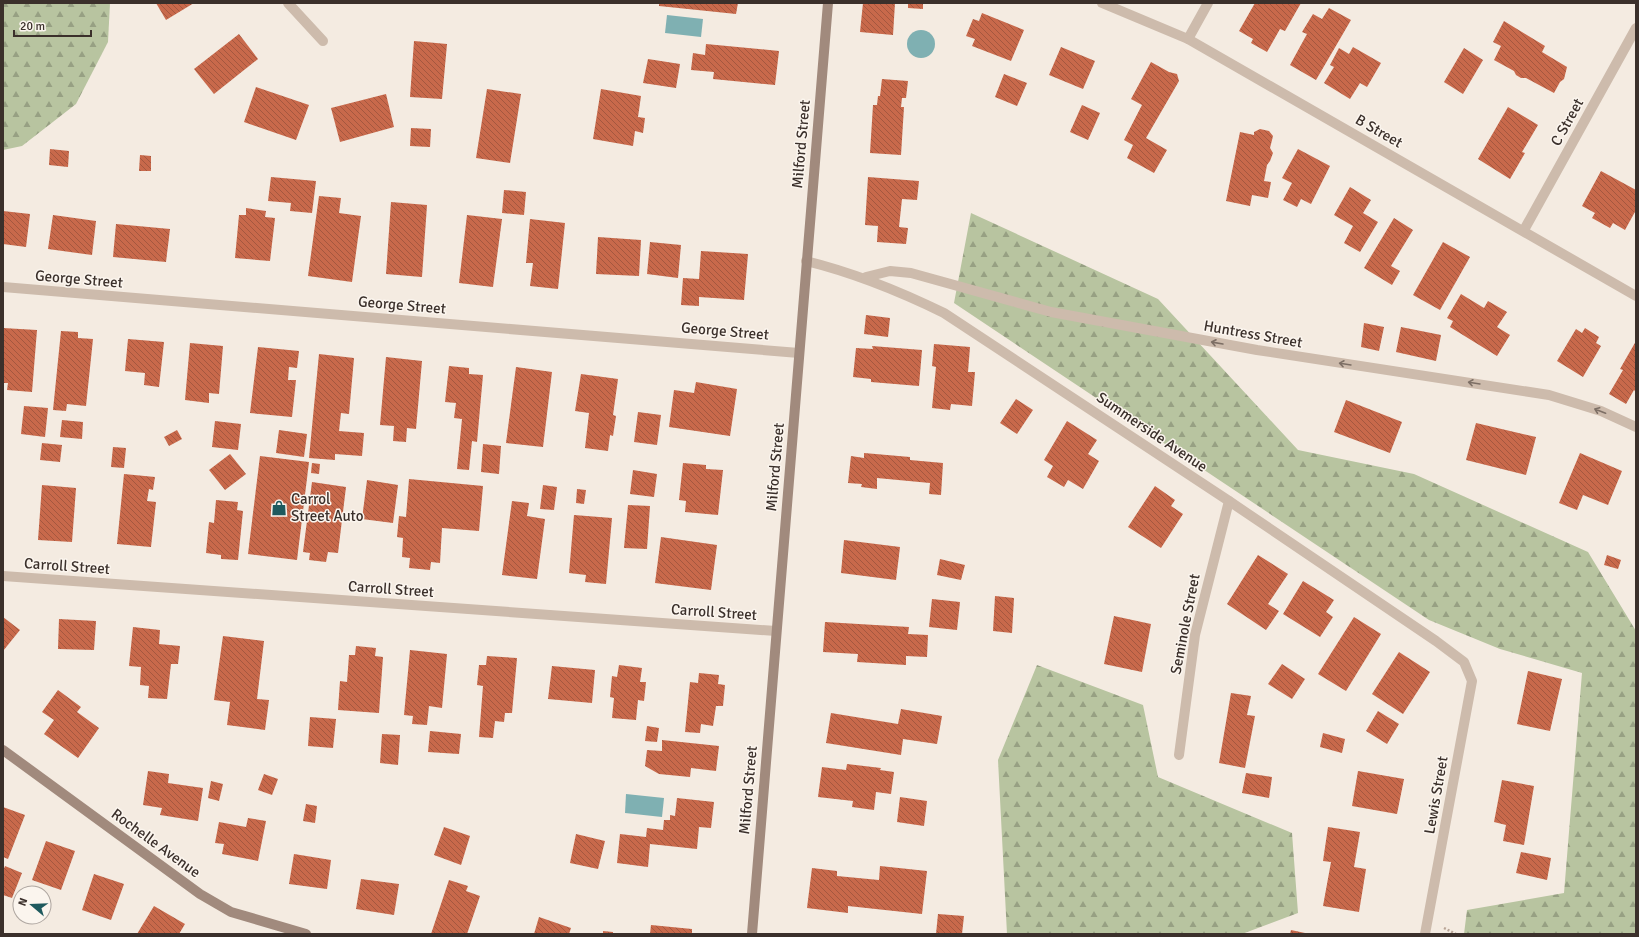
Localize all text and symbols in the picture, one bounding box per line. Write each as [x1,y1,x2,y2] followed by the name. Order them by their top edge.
[14,12,91,38] scale bar
[20,19,45,34] text: 20 m
[1547,95,1587,149] street label: C Street
[788,99,814,189] street label: Milford Street
[1352,110,1406,152] street label: B Street
[34,266,124,292] street label: George Street
[357,292,447,318] street label: George Street
[1202,316,1304,352] street label: Huntress Street
[680,318,770,344] street label: George Street
[1211,339,1224,347] one-way arrow
[1339,360,1352,368] one-way arrow
[1468,379,1481,387] one-way arrow
[1093,388,1211,476] street label: Summerside Avenue
[1595,407,1607,415] one-way arrow
[762,422,788,512] street label: Milford Street
[291,490,364,525] place label: Carrol Street Auto
[270,499,288,517] shop icon: Carrol Street Auto
[23,554,111,578] street label: Carroll Street
[1166,572,1204,676] street label: Seminole Street
[347,577,435,601] street label: Carroll Street
[670,600,758,624] street label: Carroll Street
[735,745,761,835] street label: Milford Street
[1420,755,1452,835] street label: Lewis Street
[108,805,204,881] street label: Rochelle Avenue
[12,885,52,925] north arrow
[16,896,30,908] text: N

